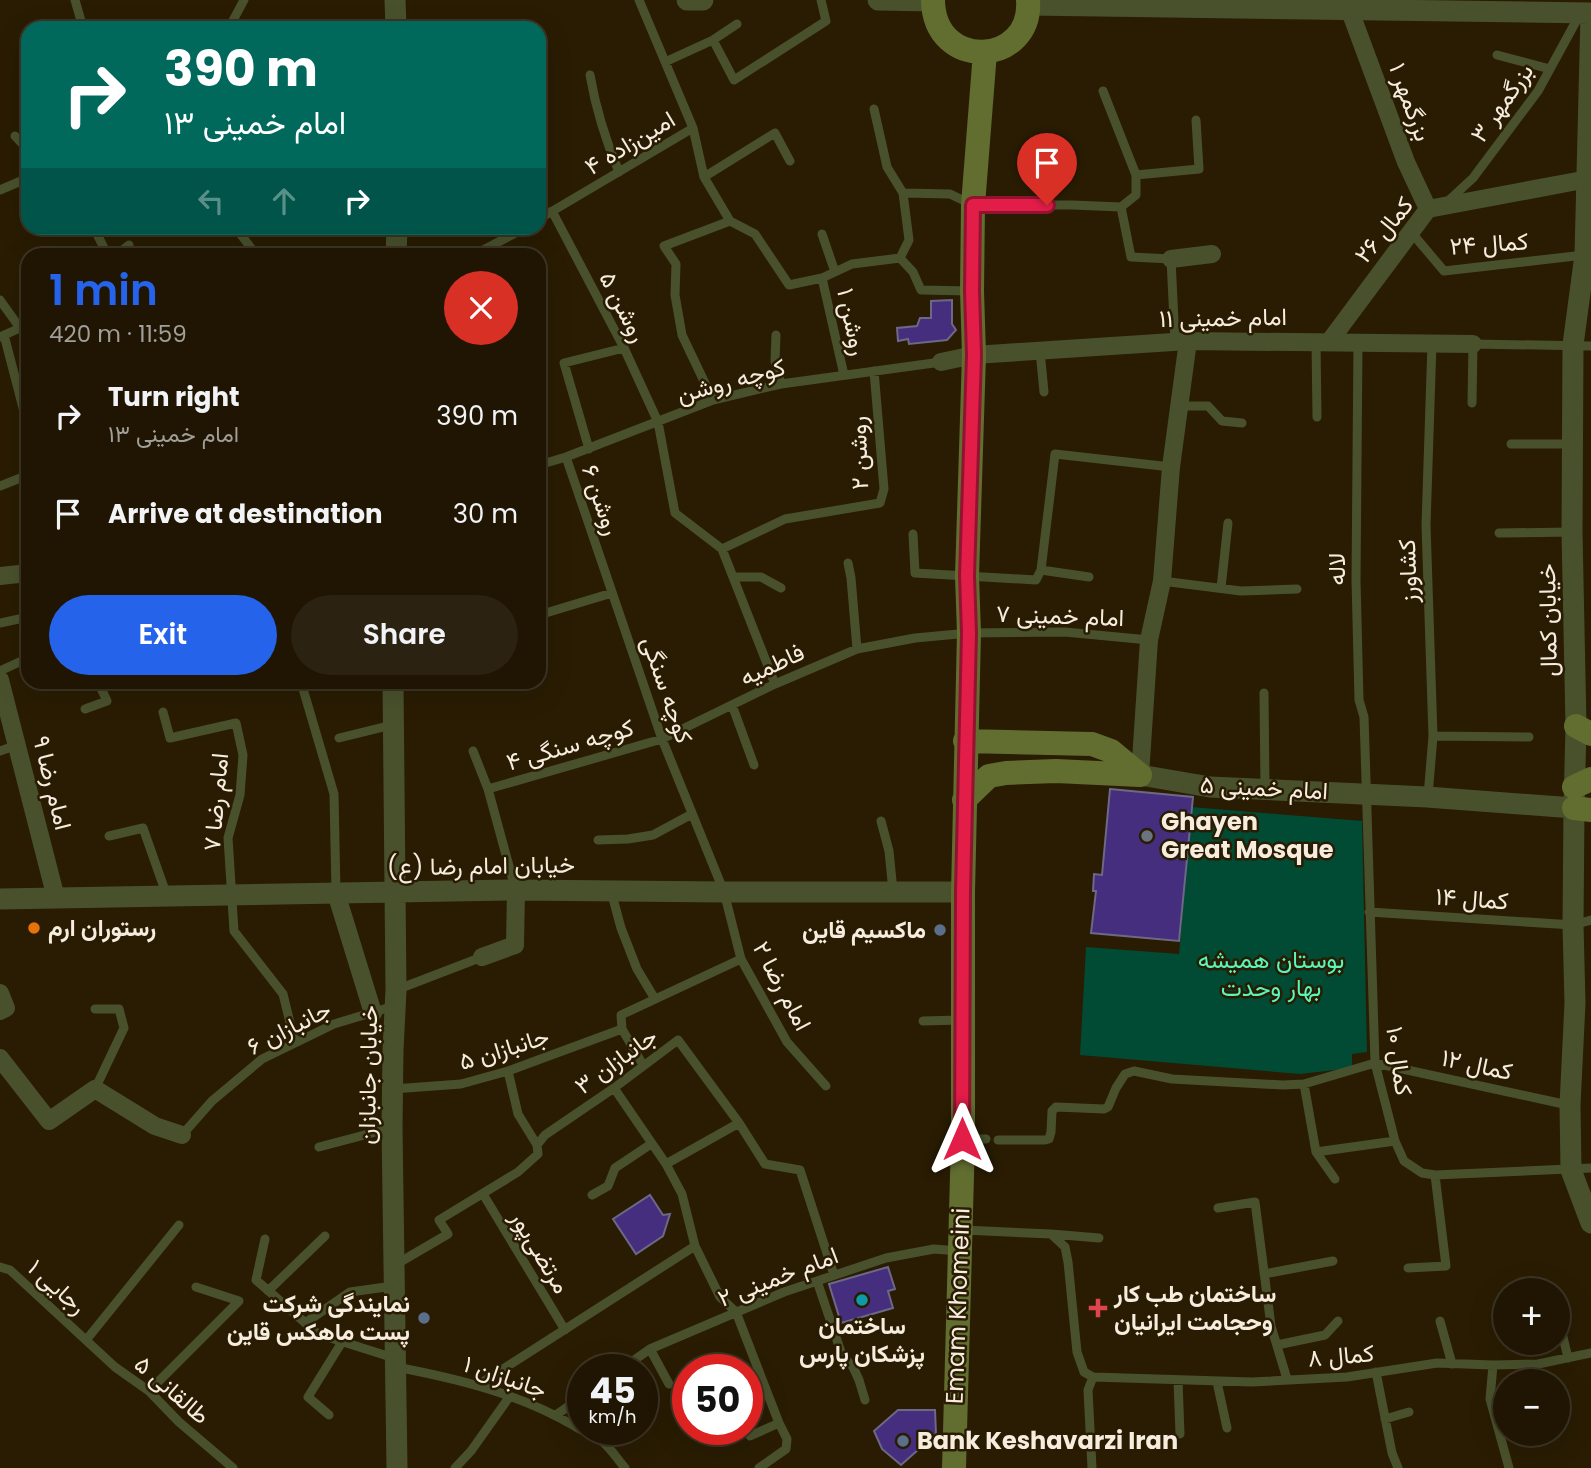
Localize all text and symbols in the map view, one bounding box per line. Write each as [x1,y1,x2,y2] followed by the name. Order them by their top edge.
[164,35,318,103] text: 390 m
[49,49,140,140] icon: right
[1462,56,1541,149] street label: بزرگمهر ۳
[1381,58,1440,146] street label: بزرگمهر ۱
[164,100,346,145] text: امام خمینی ۱۳
[578,103,681,183] street label: امین‌زاده ۴
[1017,133,1077,205] pin
[1028,144,1066,182] icon: arrive
[192,182,230,220] icon: left
[265,182,303,220] icon: ahead
[338,182,376,220] icon: right
[1347,189,1421,270] street label: کمال ۲۶
[1449,224,1529,263] street label: کمال ۲۴
[49,261,158,320] text: 1 min
[592,266,655,348] street label: روشن ۵
[444,271,518,345] button: close
[829,285,876,359] street label: روشن ۱
[1159,300,1287,335] street label: امام خمینی ۱۱
[49,318,187,350] text: 420 m · 11:59
[673,350,789,411] street label: کوچه روشن
[108,379,240,415] text: Turn right
[49,397,87,435] icon: right
[436,398,518,434] text: 390 m
[841,416,876,490] street label: روشن ۲
[108,418,239,450] text: امام خمینی ۱۳
[574,460,629,540] street label: روشن ۶
[49,495,87,533] icon: arrive
[108,496,383,532] text: Arrive at destination
[453,496,518,532] text: 30 m
[1390,538,1425,605] street label: کشاورز
[1320,553,1353,586] street label: لاله
[1530,563,1565,677] street label: خیابان کمال
[49,595,277,675] button: Exit
[291,595,518,675] button: Share
[995,597,1125,634] street label: امام خمینی ۷
[634,632,701,748] street label: کوچه سنگی
[734,635,809,694] street label: فاطمیه
[502,711,637,778] street label: کوچه سنگی ۴
[25,732,80,833] street label: امام رضا ۹
[195,751,236,852] street label: امام رضا ۷
[1199,768,1329,807] street label: امام خمینی ۵
[1161,805,1334,866] place label: Ghayen Great Mosque
[1139,828,1155,844] marker: Ghayen Great Mosque
[387,847,575,884] street label: خیابان امام رضا (ع)
[1434,879,1510,918] street label: کمال ۱۴
[48,911,156,944] place label: رستوران ارم
[802,913,926,946] place label: ماکسیم قاین
[26,920,42,936] marker: رستوران ارم
[932,922,948,938] marker: ماکسیم قاین
[745,935,820,1036] street label: امام رضا ۲
[1198,943,1344,1004] park label: بوستان همیشه بهار وحدت
[241,992,336,1063] street label: جانبازان ۶
[350,1005,385,1145] street label: خیابان جانبازان
[455,1019,553,1078] street label: جانبازان ۵
[568,1019,664,1102] street label: جانبازان ۳
[1378,1024,1421,1098] street label: کمال ۱۰
[1438,1041,1516,1088] street label: کمال ۱۲
[925,1102,999,1176] position arrow
[502,1203,578,1300] street label: مرتضی‌پور
[938,1207,977,1405] street label: Emam Khomeini
[713,1238,843,1315] street label: امام خمینی ۲
[21,1251,94,1322] street label: رجایی ۱
[1113,1277,1277,1338] place label: ساختمان طب کار و‌حجامت ایرانیان
[1493,1278,1570,1446] map controls
[1493,1278,1570,1355] button: +
[227,1287,410,1348] place label: نمایندگی شرکت پست ماهکس قاین
[854,1292,870,1308] marker: ساختمان پزشکان پارس
[1088,1298,1108,1318] marker: ساختمان طب کار و‌حجامت ایرانیان
[799,1309,925,1370] place label: ساختمان پزشکان پارس
[416,1310,432,1326] marker: نمایندگی شرکت پست ماهکس قاین
[1306,1336,1376,1375] street label: کمال ۸
[459,1347,551,1406] street label: جانبازان ۱
[128,1348,217,1432] street label: طالقانی ۵
[672,1354,763,1445] speed limit sign: 50
[589,1366,636,1415] text: 45
[1493,1369,1570,1446] button: −
[589,1404,636,1429] text: km/h
[917,1424,1178,1457] place label: Bank Keshavarzi Iran
[895,1433,911,1449] marker: Bank Keshavarzi Iran

